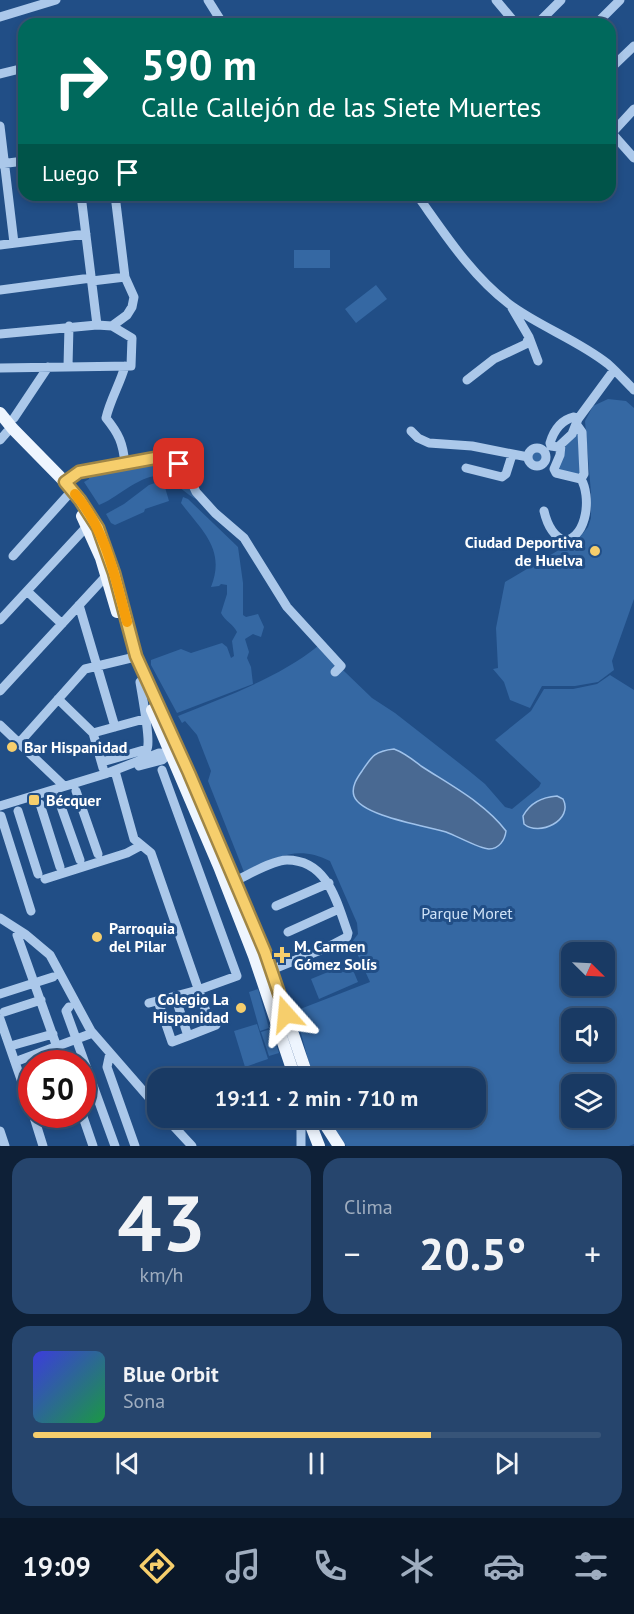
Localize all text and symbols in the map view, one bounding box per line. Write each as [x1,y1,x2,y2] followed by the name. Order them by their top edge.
[141,37,257,92] text: 590 m
[42,42,120,120] icon: right
[141,90,541,124] text: Calle Callejón de las Siete Muertes
[111,156,144,189] icon: arrive
[42,159,99,187] text: Luego
[153,438,204,489] pin
[162,447,195,480] icon: arrive
[465,532,583,570] place label: Ciudad Deportiva de Huelva
[588,544,602,558] marker: Ciudad Deportiva de Huelva
[24,737,127,757] place label: Bar Hispanidad
[5,740,19,754] marker: Bar Hispanidad
[46,790,101,810] place label: Bécquer
[27,793,41,807] marker: Bécquer
[421,903,513,923] park label: Parque Moret
[109,918,175,956] place label: Parroquia del Pilar
[90,930,104,944] marker: Parroquia del Pilar
[294,936,377,974] place label: M. Carmen Gómez Solís
[561,942,615,996] north arrow
[561,942,615,1128] map controls
[275,948,289,962] marker: M. Carmen Gómez Solís
[254,982,318,1046] position arrow
[153,989,229,1027] place label: Colegio La Hispanidad
[234,1001,248,1015] marker: Colegio La Hispanidad
[561,1008,615,1062] button: sound
[18,1050,96,1128] speed limit sign: 50
[561,1074,615,1128] button: layers
[215,1084,418,1112] text: 19:11 · 2 min · 710 m
[117,1172,206,1273] text: 43
[344,1194,393,1220] text: Clima
[419,1224,526,1282] text: 20.5°
[344,1232,361,1275] text: −
[584,1232,601,1275] text: +
[140,1262,183,1288] text: km/h
[123,1360,219,1388] text: Blue Orbit
[123,1388,165,1414] text: Sona
[111,1447,144,1480] icon: previous
[300,1447,333,1480] icon: pause
[490,1447,523,1480] icon: next
[136,1545,178,1587] icon: directions
[222,1545,264,1587] icon: music
[309,1545,351,1587] icon: phone
[396,1545,438,1587] icon: climate
[483,1545,525,1587] icon: car
[570,1545,612,1587] icon: filters
[22,1549,91,1583] text: 19:09

